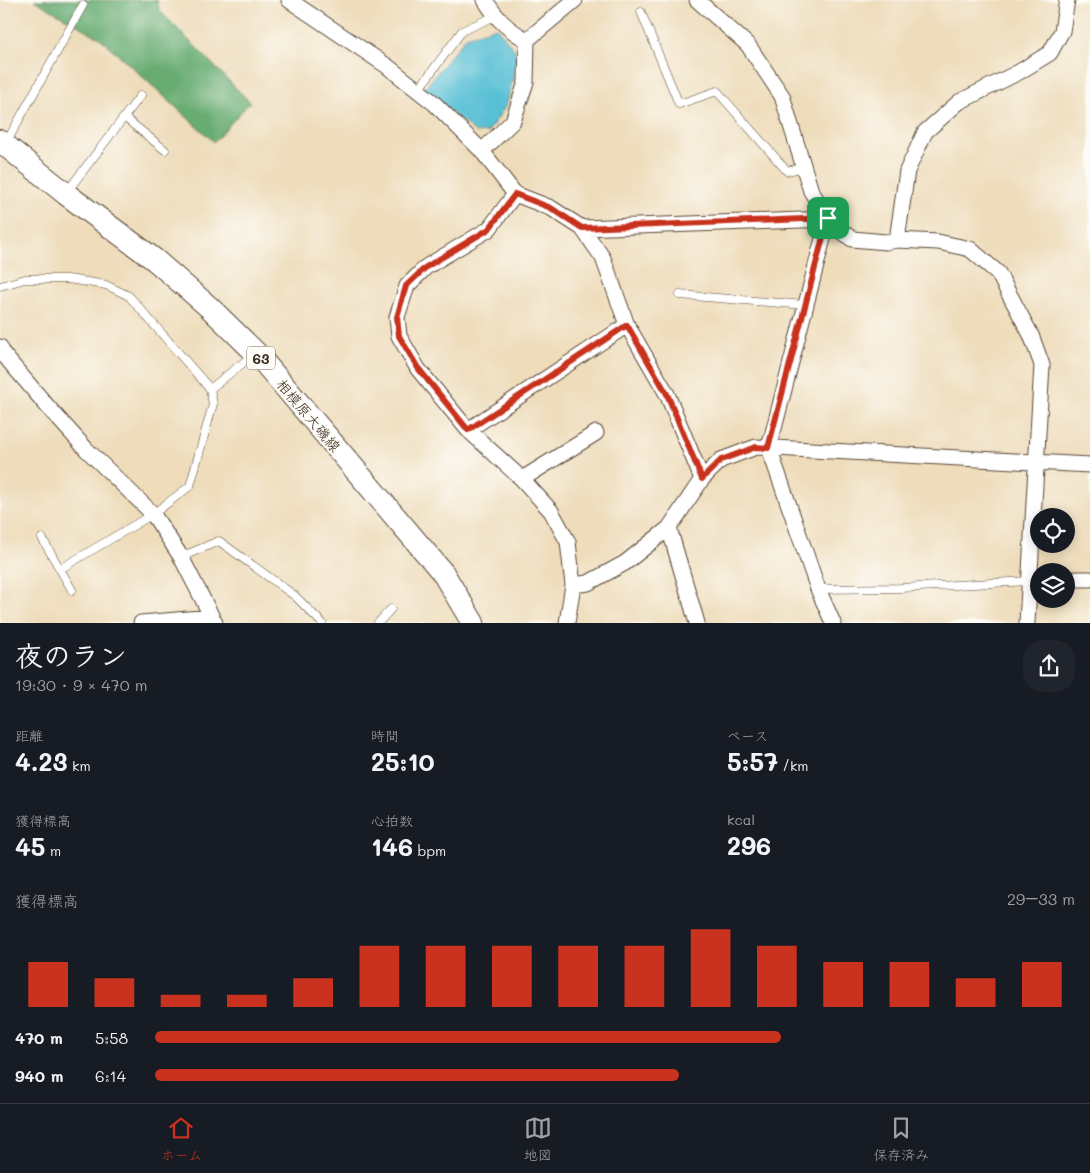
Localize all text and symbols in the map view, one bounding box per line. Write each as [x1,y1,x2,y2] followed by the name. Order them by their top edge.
[807,197,849,239] pin
[814,204,842,232] icon: arrive
[247,346,275,369] road number: 63
[272,374,346,456] street label: 相模原大磯線
[1030,508,1075,608] map controls
[1030,508,1075,553] button: locate
[1030,563,1075,608] button: layers
[15,637,127,673] text: 夜のラン
[1023,640,1075,692] button: share
[15,674,147,695] text: 19:30 · 9 × 470 m
[15,726,43,745] text: 距離
[371,726,399,745] text: 時間
[727,726,768,745] text: ペース
[15,745,68,777] text: 4.23
[371,745,435,777] text: 25:10
[727,745,778,777] text: 5:57
[68,756,91,775] text: km
[778,756,809,775] text: /km
[727,810,755,829] text: kcal
[15,811,71,830] text: 獲得標高
[371,811,413,830] text: 心拍数
[727,829,771,861] text: 296
[15,830,45,862] text: 45
[371,830,413,862] text: 146
[45,841,61,860] text: m
[413,841,446,860] text: bpm
[1007,888,1075,909] text: 29–33 m
[15,890,79,911] text: 獲得標高
[15,1027,63,1048] text: 470 m
[95,1027,128,1048] text: 5:58
[15,1065,64,1086] text: 940 m
[95,1065,126,1086] text: 6:14
[161,1114,202,1164] tab: ホーム
[524,1114,552,1164] tab: 地図
[873,1114,929,1164] tab: 保存済み

